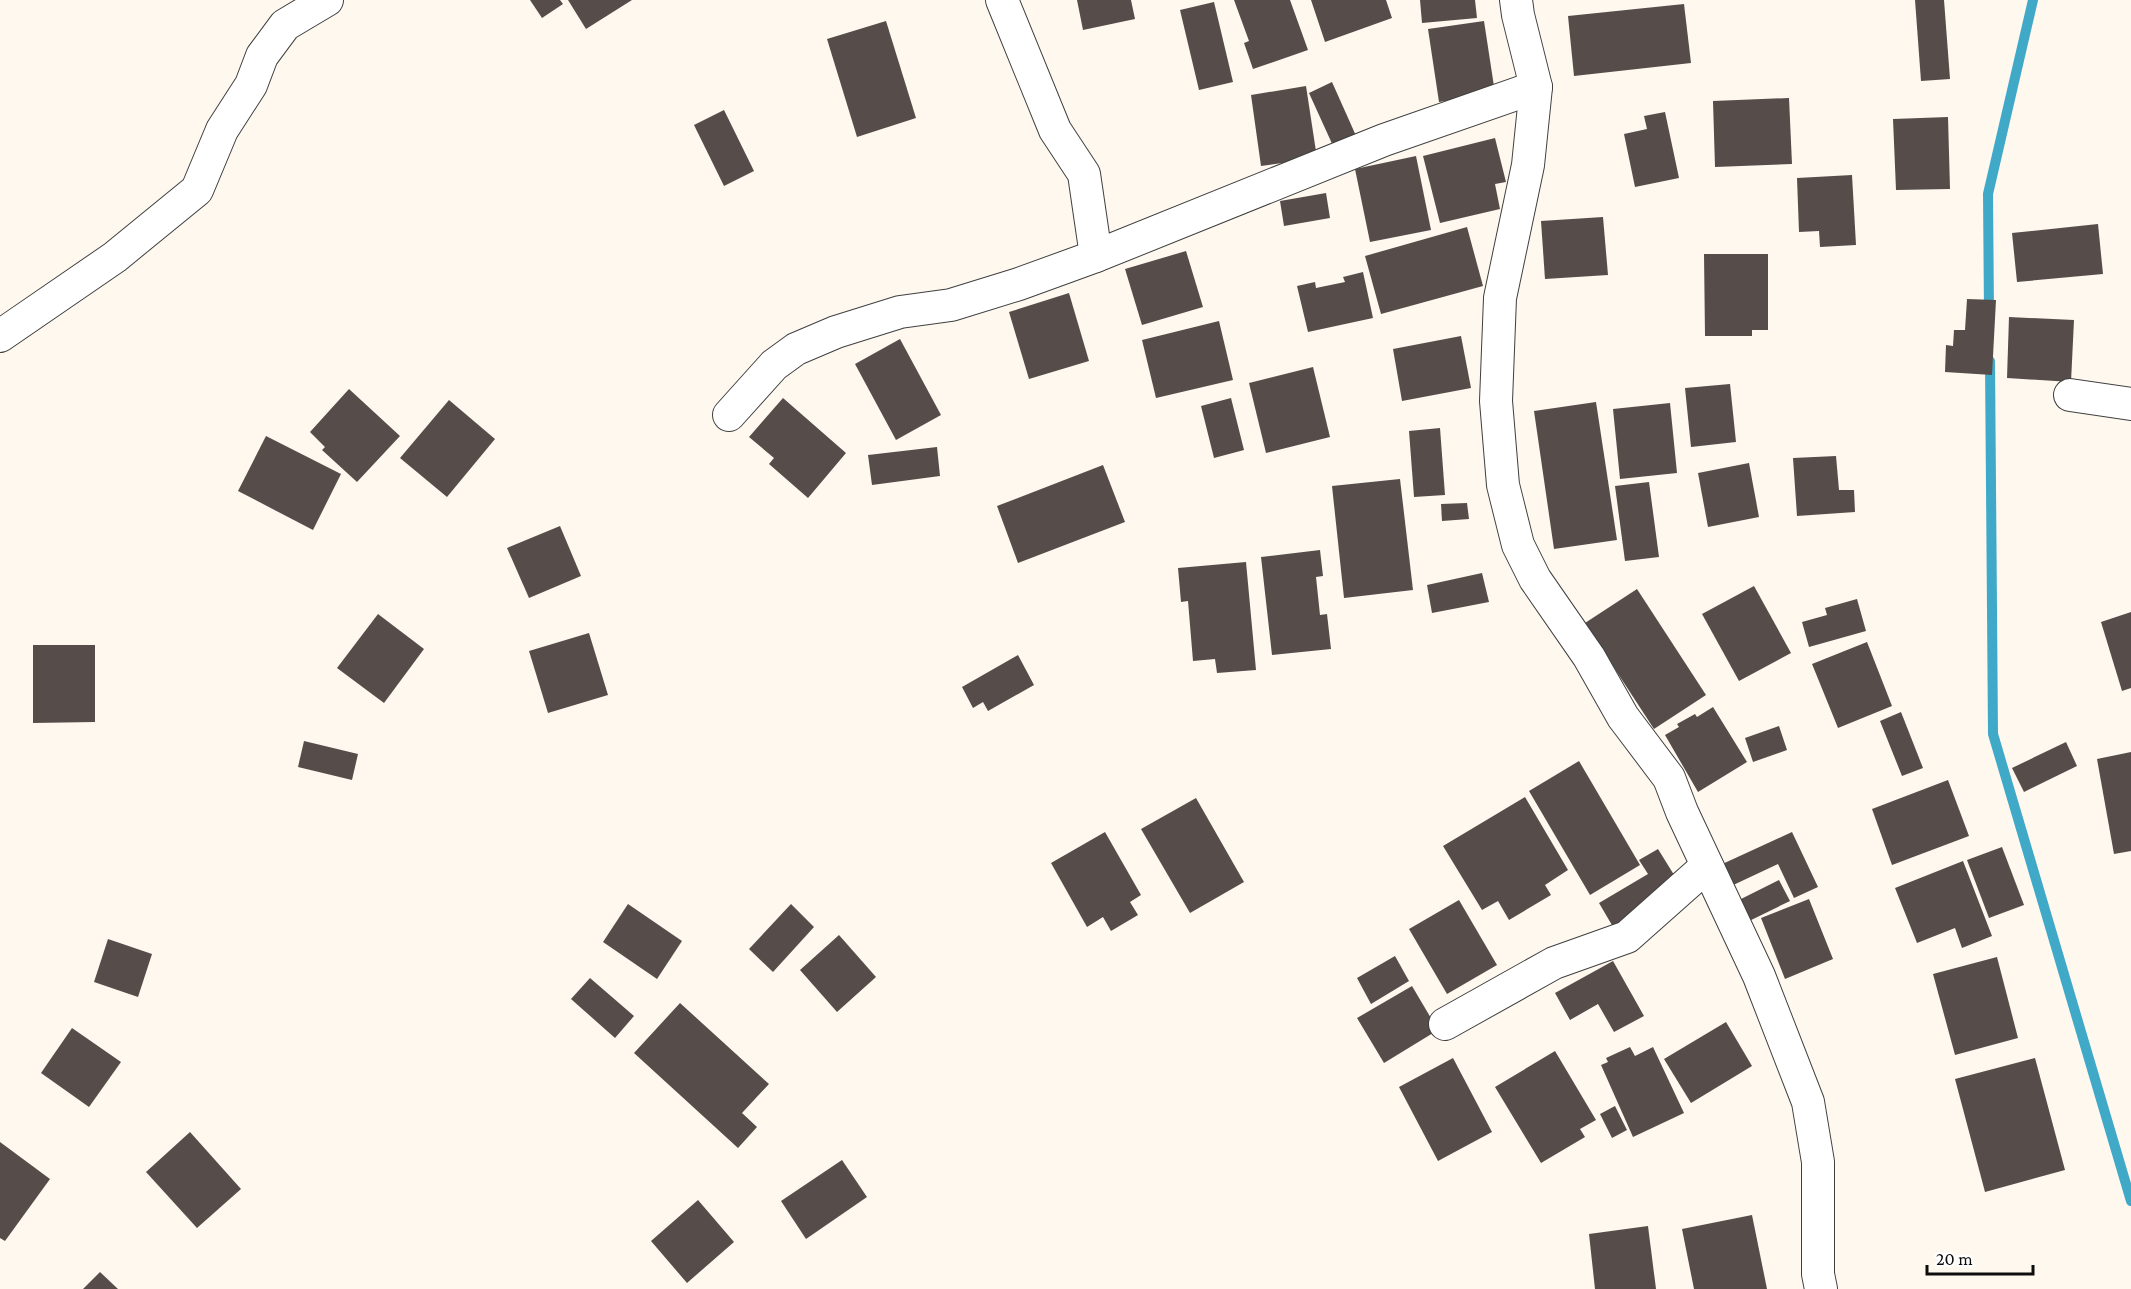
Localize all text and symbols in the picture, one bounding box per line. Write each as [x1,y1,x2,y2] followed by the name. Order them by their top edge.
[1927,1238,2034,1276] scale bar
[1936,1249,1973,1269] text: 20 m

